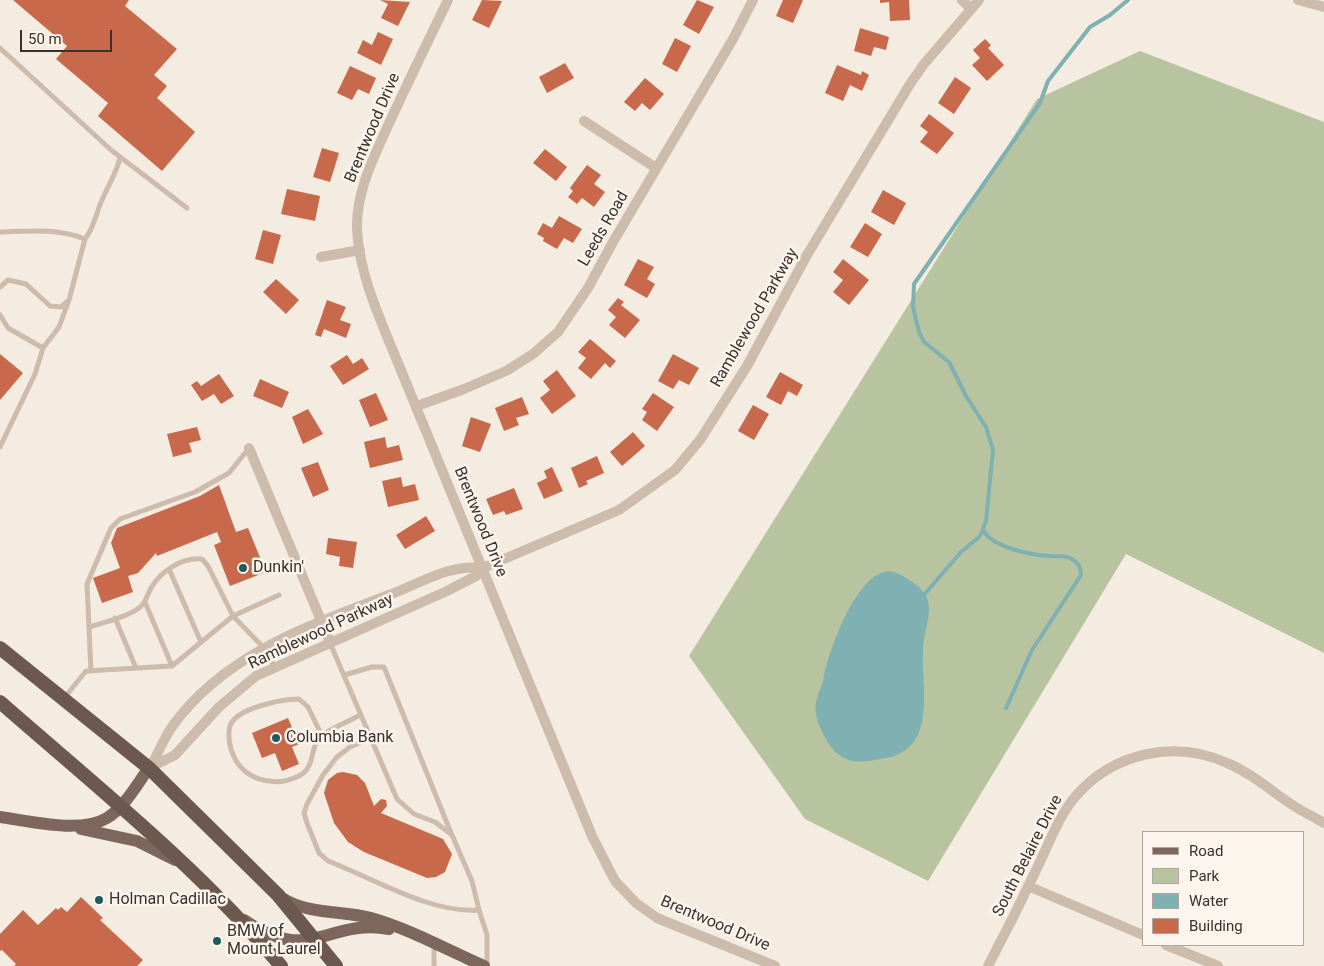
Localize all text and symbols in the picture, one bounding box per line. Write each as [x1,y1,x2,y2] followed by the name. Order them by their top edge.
[22,20,115,52] scale bar
[28,30,62,48] text: 50 m
[341,70,405,186] street label: Brentwood Drive
[575,188,633,270] street label: Leeds Road
[707,245,803,391] street label: Ramblewood Parkway
[449,464,511,580] street label: Brentwood Drive
[253,558,304,578] place label: Dunkin'
[237,562,249,574] marker: Dunkin'
[246,590,396,674] street label: Ramblewood Parkway
[286,728,393,748] place label: Columbia Bank
[270,732,282,744] marker: Columbia Bank
[989,792,1067,920] street label: South Belaire Drive
[1142,831,1304,946] legend
[1189,842,1223,860] text: Road
[1189,867,1219,885] text: Park
[109,890,226,910] place label: Holman Cadillac
[657,892,773,956] street label: Brentwood Drive
[1189,892,1228,910] text: Water
[93,894,105,906] marker: Holman Cadillac
[1189,917,1243,935] text: Building
[227,922,321,960] place label: BMW of Mount Laurel
[211,935,223,947] marker: BMW of Mount Laurel

